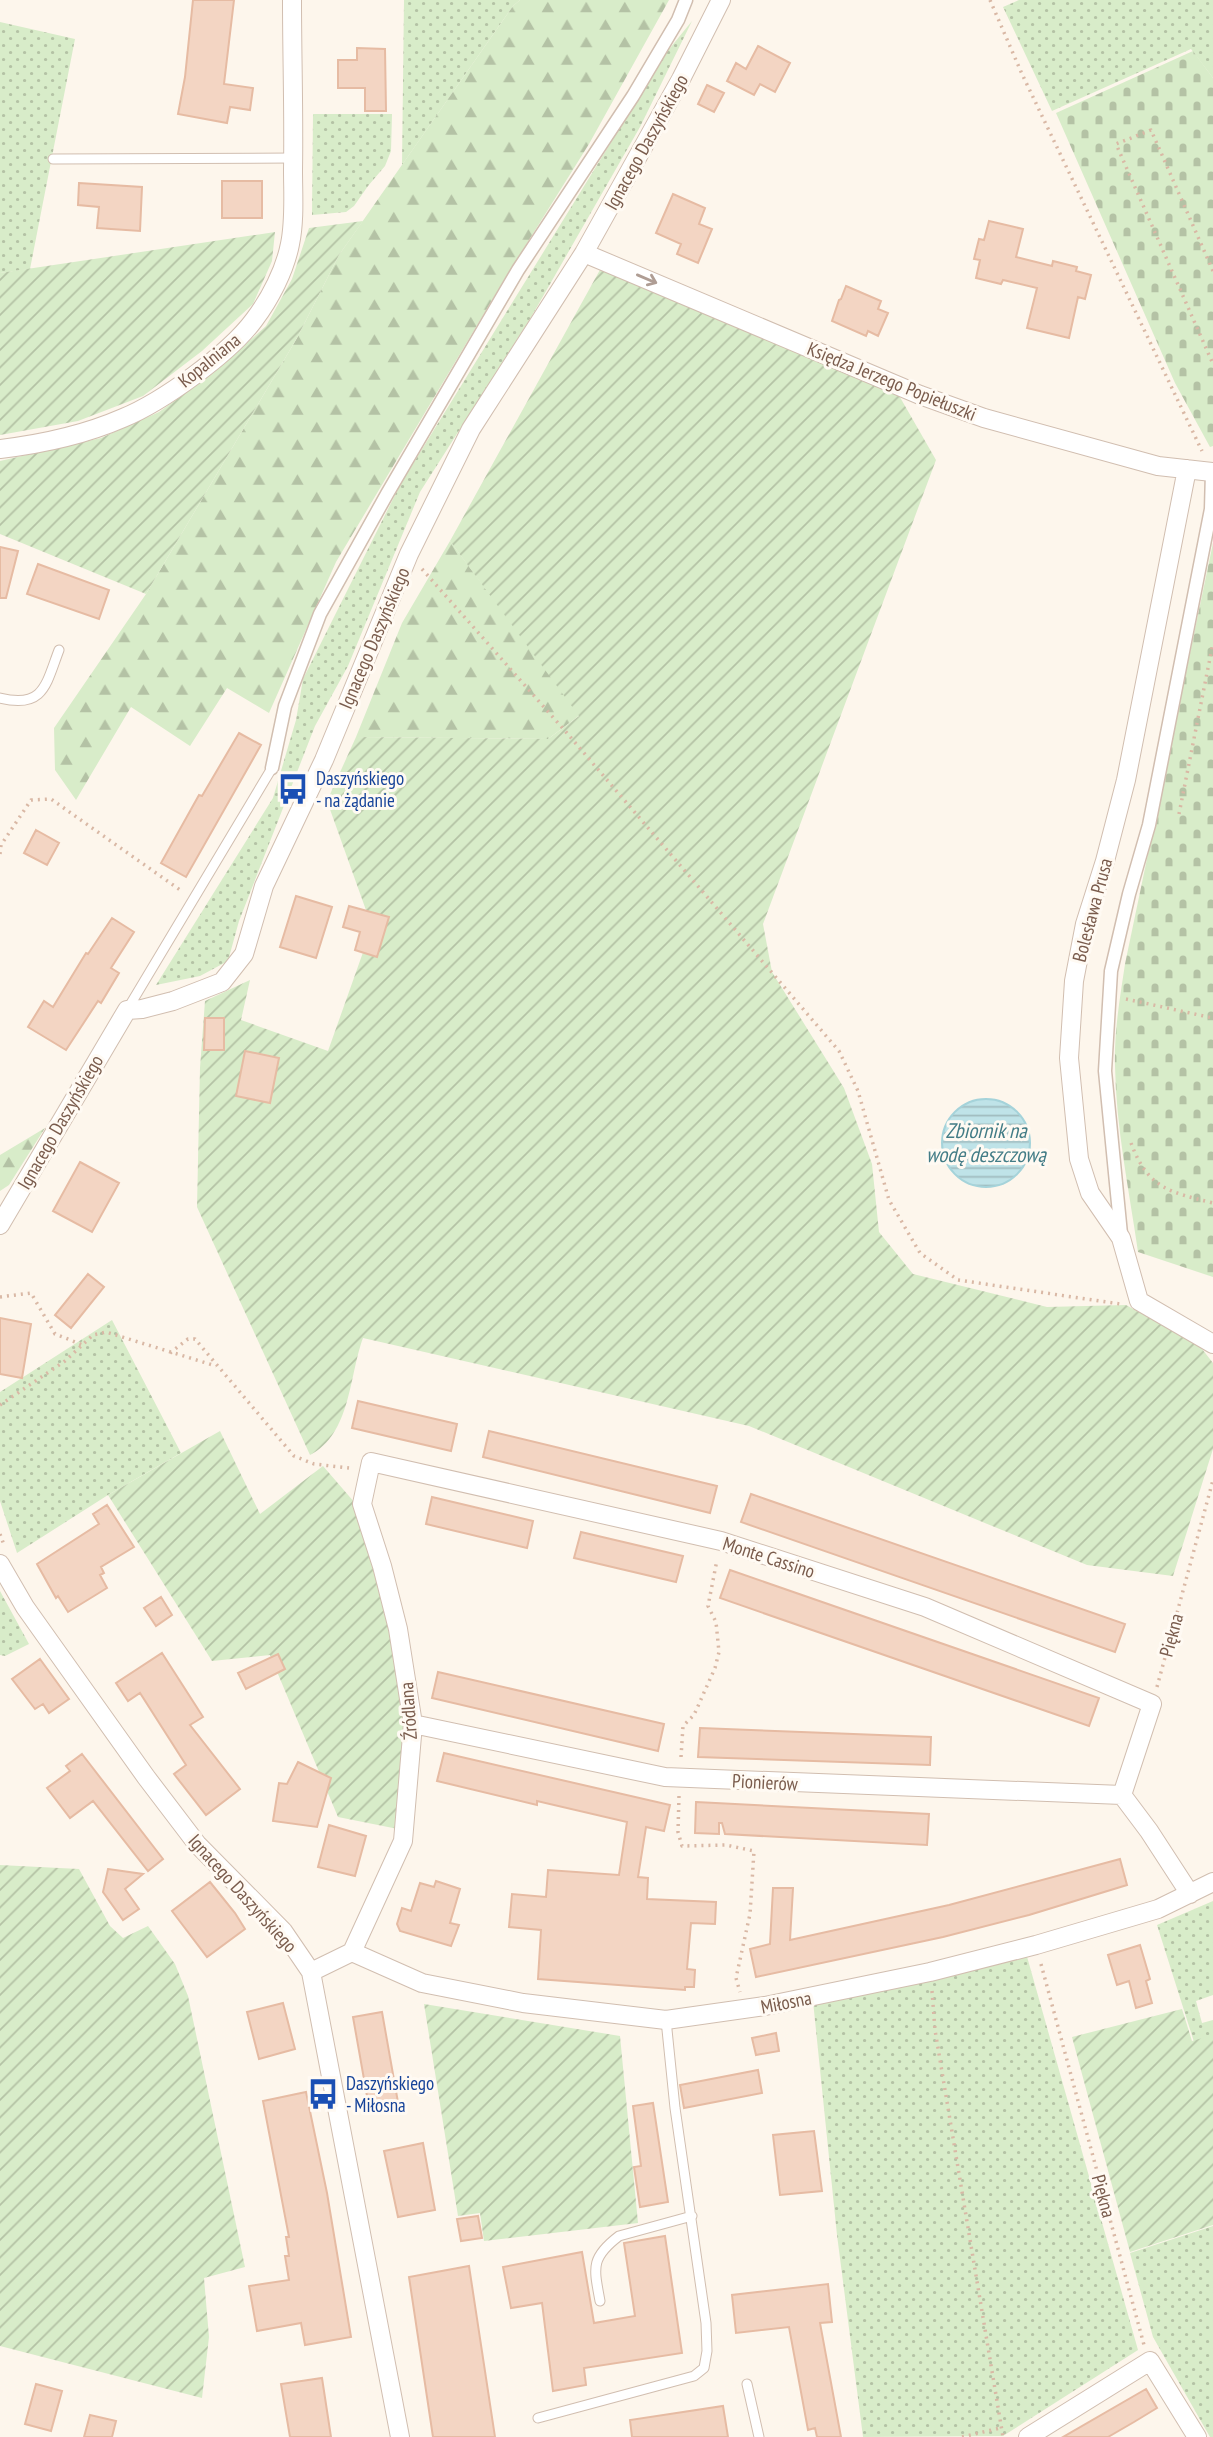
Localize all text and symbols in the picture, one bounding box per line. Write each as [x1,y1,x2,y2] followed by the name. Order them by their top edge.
[599,70,693,214] street label: Ignacego Daszyńskiego
[635,274,657,287] one-way arrow
[173,328,245,392] street label: Kopalniana
[804,336,980,426] street label: Księdza Jerzego Popiełuszki
[333,564,415,712] street label: Ignacego Daszyńskiego
[316,766,404,812] place label: Daszyńskiego - na żądanie
[276,772,310,806] bus stop icon: Daszyńskiego - na żądanie
[1067,856,1117,964] street label: Bolesława Prusa
[12,1050,108,1194] street label: Ignacego Daszyńskiego
[926,1117,1047,1168] water label: Zbiornik na wodę deszczową
[720,1531,818,1583] street label: Monte Cassino
[1154,1611,1188,1659] street label: Piękna
[394,1681,422,1741] street label: Źródlana
[732,1768,799,1796] street label: Pionierów
[183,1829,303,1957] street label: Ignacego Daszyńskiego
[759,1985,813,2019] street label: Miłosna
[346,2071,434,2117] place label: Daszyńskiego - Miłosna
[306,2077,340,2111] bus stop icon: Daszyńskiego - Miłosna
[1087,2172,1121,2220] street label: Piękna

